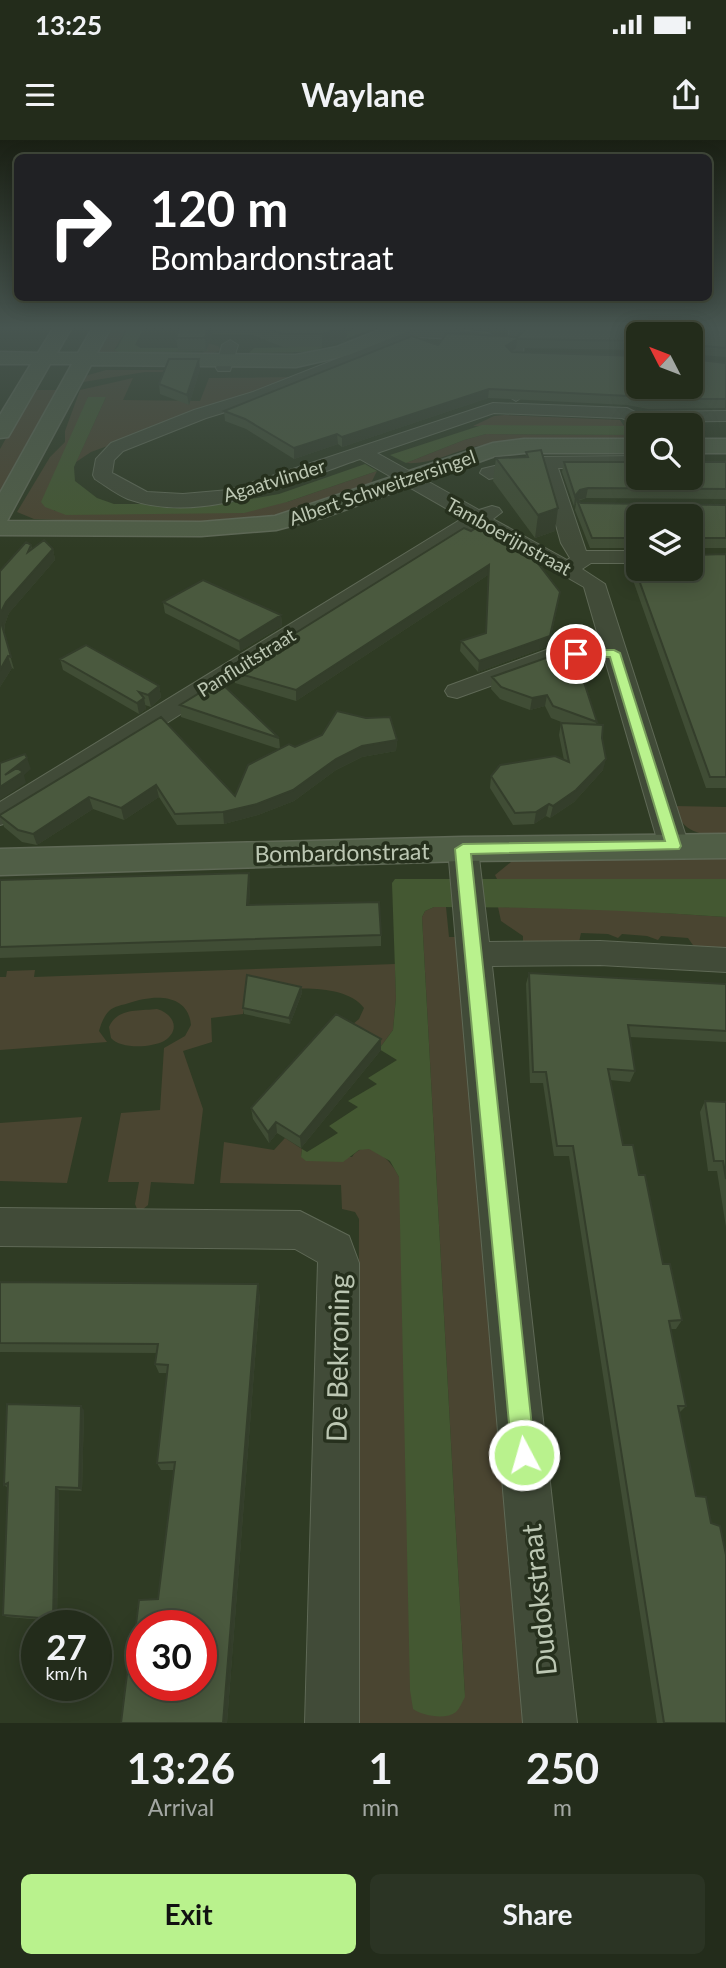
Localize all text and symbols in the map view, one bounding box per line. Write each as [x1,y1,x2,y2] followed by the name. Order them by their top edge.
[35,9,102,41] text: 13:25
[301,75,425,114] text: Waylane
[21,76,59,114] icon: menu
[667,76,705,114] icon: share
[150,179,288,237] text: 120 m
[35,182,126,273] icon: right
[150,238,393,277] text: Bombardonstraat
[626,322,704,399] north arrow
[626,322,703,581] map controls
[626,413,703,490] button: search
[286,444,478,530] street label: Albert Schweitzersingel
[220,454,328,506] street label: Agaatvlinder
[442,492,576,580] street label: Tamboerijnstraat
[626,504,703,581] button: layers
[193,623,300,701] street label: Panfluitstraat
[546,624,606,684] pin
[557,635,595,673] icon: arrive
[254,836,430,868] street label: Bombardonstraat
[319,1274,355,1442] street label: De Bekroning
[487,1418,561,1492] position arrow
[513,1522,563,1678] street label: Dudokstraat
[126,1610,217,1701] speed limit sign: 30
[46,1625,87,1667] text: 27
[45,1662,88,1684] text: km/h
[127,1743,235,1793] text: 13:26
[368,1743,393,1793] text: 1
[526,1743,599,1793] text: 250
[148,1793,214,1821] text: Arrival
[362,1793,399,1821] text: min
[553,1793,572,1821] text: m
[21,1874,356,1954] button: Exit
[370,1874,705,1954] button: Share

